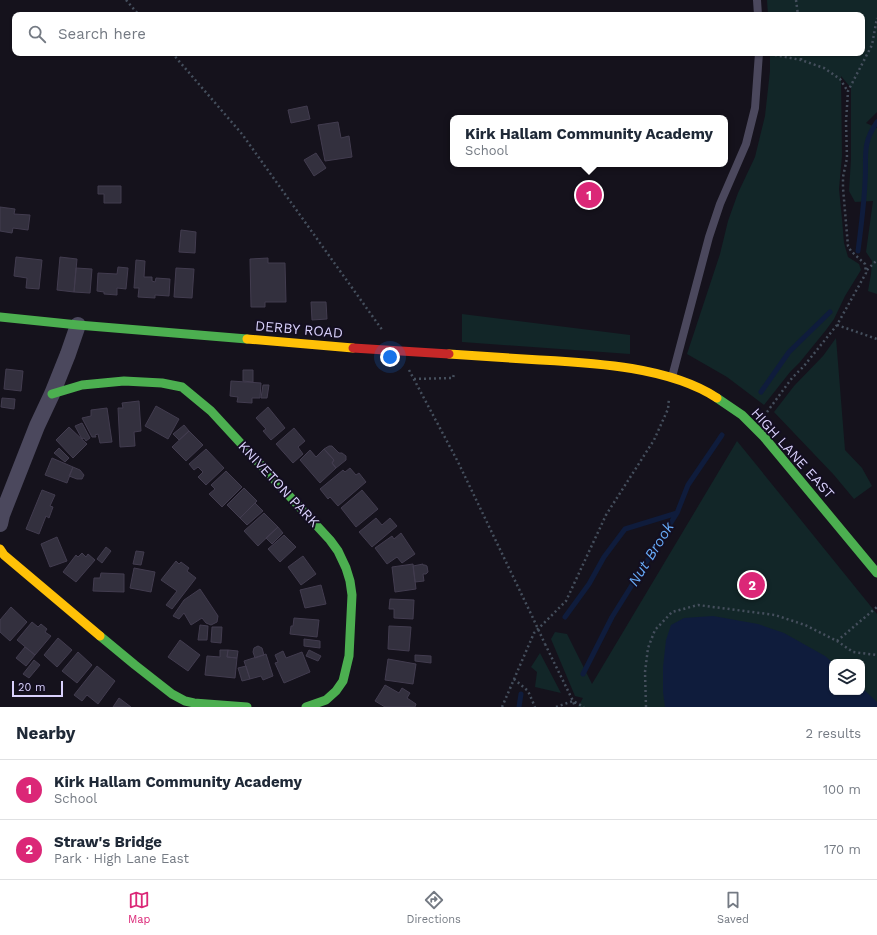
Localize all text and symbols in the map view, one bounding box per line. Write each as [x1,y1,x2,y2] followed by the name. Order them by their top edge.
[12,12,865,56] search box
[26,23,48,45] icon: search
[58,25,146,43] text: Search here
[450,115,728,167] popup
[465,125,713,143] text: Kirk Hallam Community Academy
[465,143,508,158] text: School
[576,180,602,210] pin: 1
[254,317,344,341] street label: DERBY ROAD
[380,347,400,367] your location
[748,404,838,502] street label: HIGH LANE EAST
[235,438,323,530] street label: KNIVETON PARK
[624,518,678,589] water label: Nut Brook
[739,570,765,600] pin: 2
[829,659,865,695] map controls
[829,659,865,695] button: layers
[12,679,63,698] scale bar
[18,681,46,694] text: 20 m
[16,723,75,743] text: Nearby
[806,726,861,741] text: 2 results
[54,773,302,791] text: Kirk Hallam Community Academy
[26,782,32,797] text: 1
[823,782,861,797] text: 100 m
[54,791,97,806] text: School
[54,833,162,851] text: Straw's Bridge
[25,842,33,857] text: 2
[824,842,861,857] text: 170 m
[54,851,189,866] text: Park · High Lane East
[128,889,150,926] tab: Map
[407,889,461,926] tab: Directions
[717,889,749,926] tab: Saved

